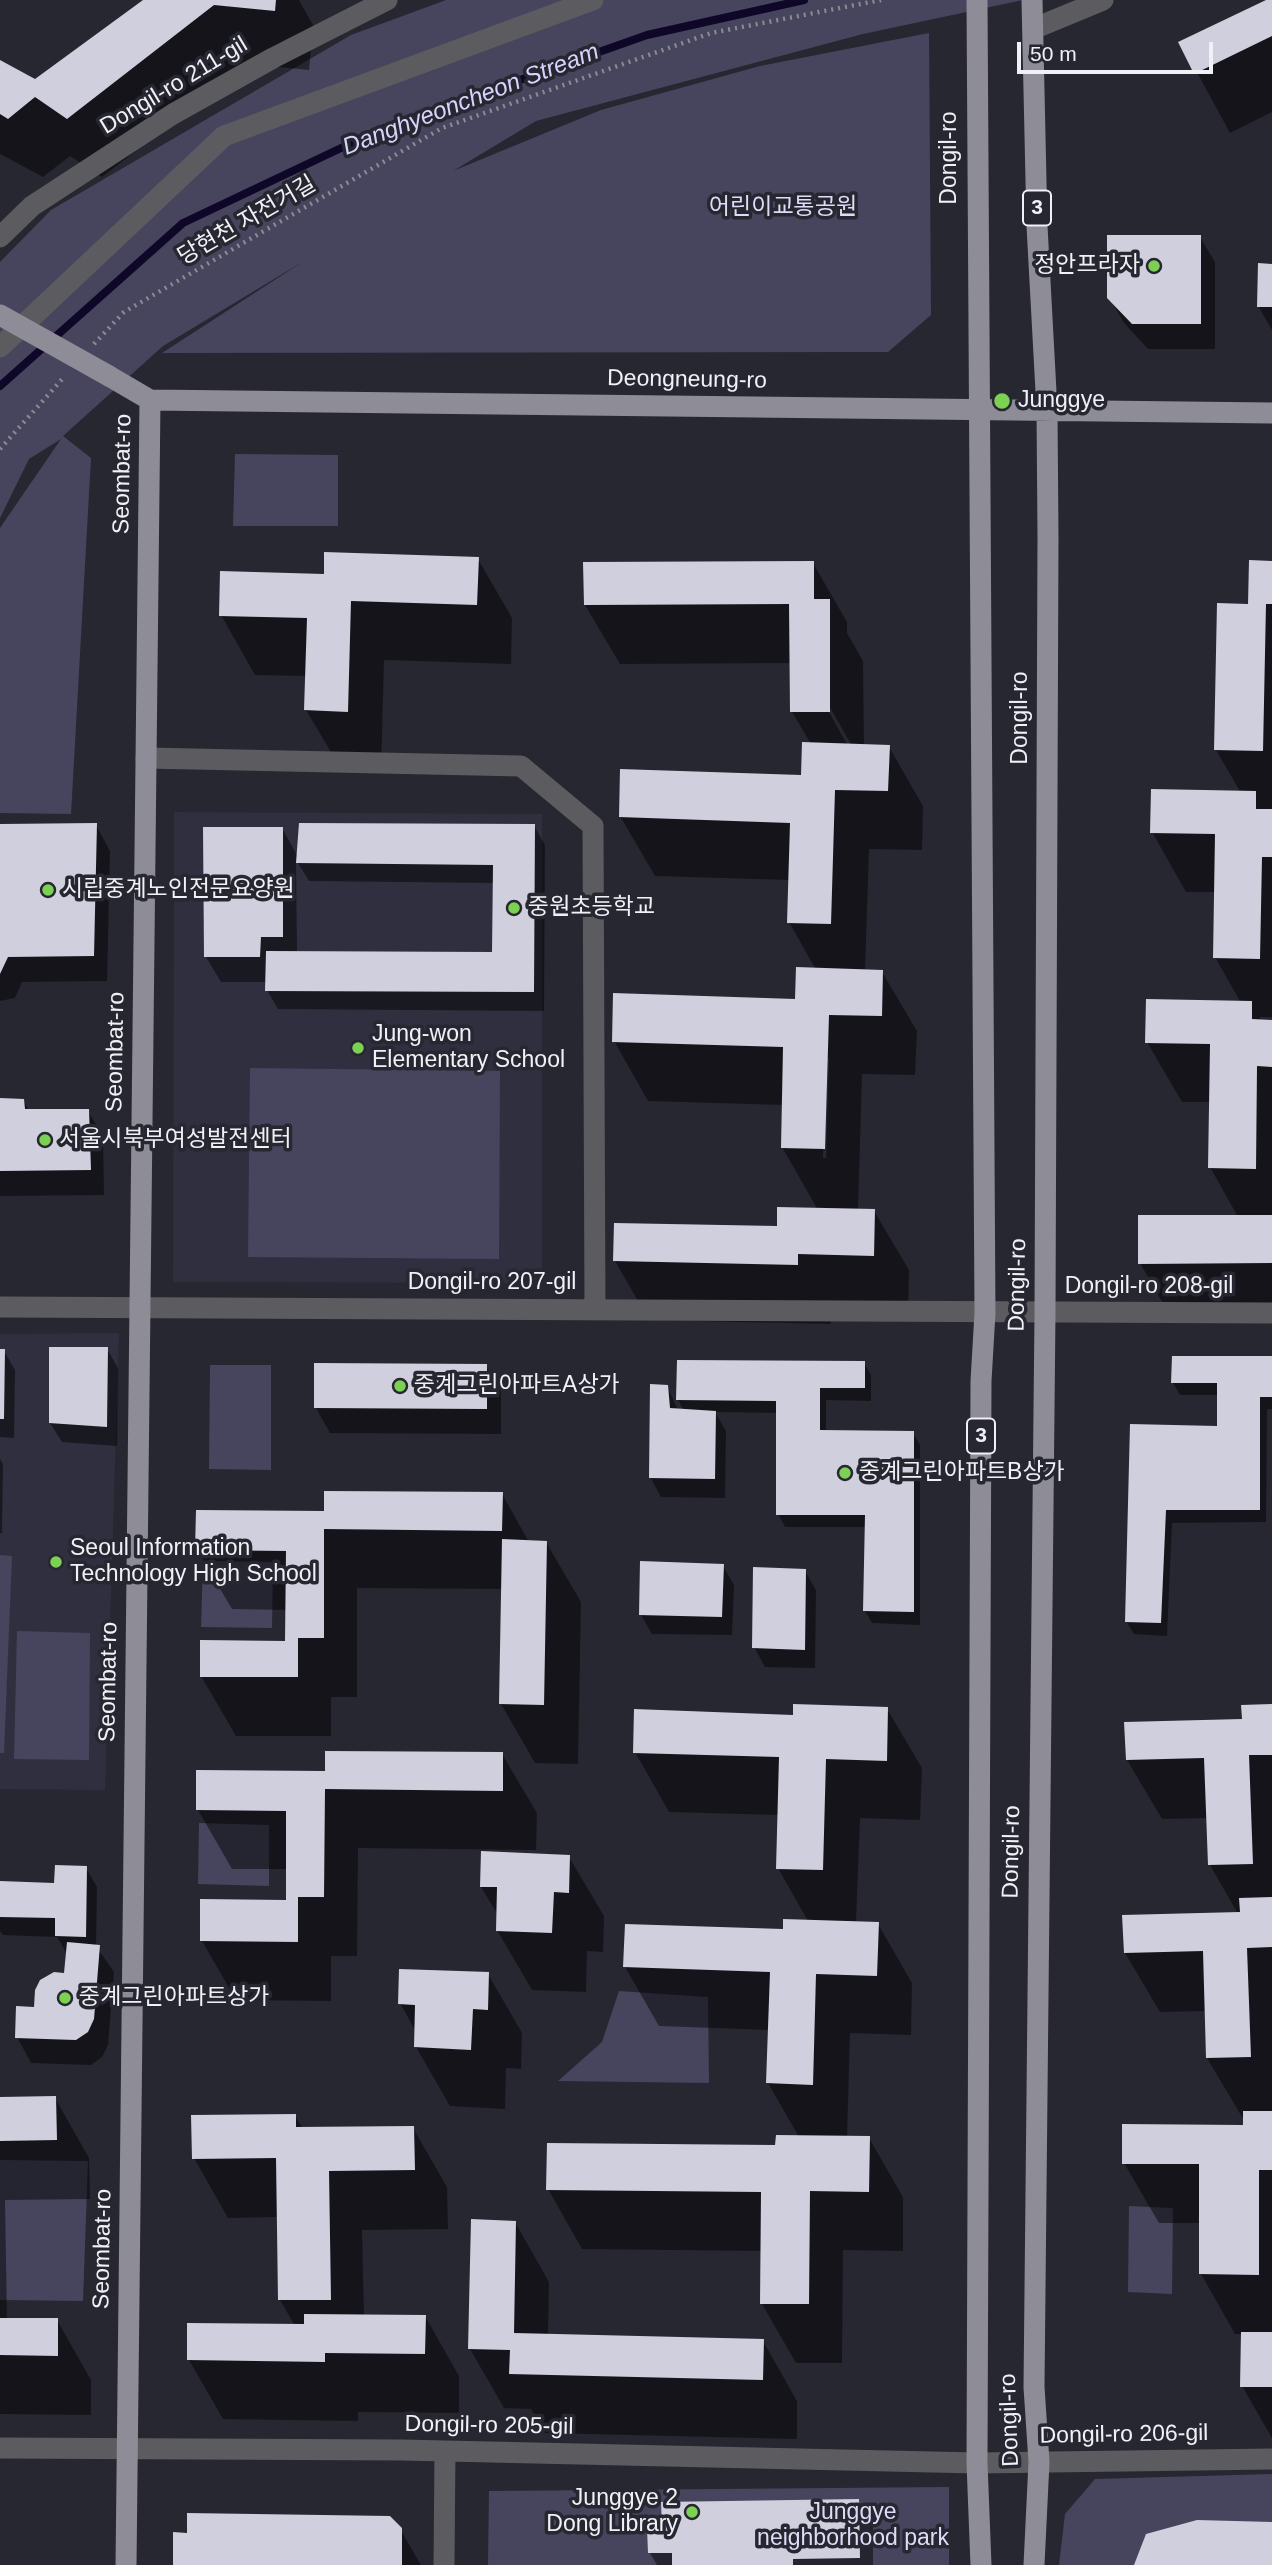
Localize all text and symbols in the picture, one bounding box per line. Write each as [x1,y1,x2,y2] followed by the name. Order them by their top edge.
[1020,28,1216,72] scale bar
[95,31,253,141] street label: Dongil-ro 211-gil
[339,38,603,162] water label: Danghyeoncheon Stream
[1030,42,1077,65] text: 50 m
[936,111,964,205] street label: Dongil-ro
[173,170,321,272] street label: 당현천 자전거길
[1023,190,1051,226] road number: 3
[709,194,857,222] park label: 어린이교통공원
[1034,252,1140,280] place label: 정안프라자
[1146,258,1162,274] marker: 정안프라자
[607,365,767,395] street label: Deongneung-ro
[1018,387,1105,415] place label: Junggye
[992,391,1012,411] marker: Junggye
[108,414,138,534] street label: Seombat-ro
[1007,671,1035,765] street label: Dongil-ro
[62,876,295,904] place label: 시립중계노인전문요양원
[40,882,56,898] marker: 시립중계노인전문요양원
[528,894,655,922] place label: 중원초등학교
[506,900,522,916] marker: 중원초등학교
[101,992,131,1112] street label: Seombat-ro
[372,1021,565,1075] place label: Jung-won Elementary School
[350,1040,366,1056] marker: Jung-won Elementary School
[59,1126,292,1154] place label: 서울시북부여성발전센터
[37,1132,53,1148] marker: 서울시북부여성발전센터
[1003,1238,1033,1332] street label: Dongil-ro
[408,1269,576,1297] street label: Dongil-ro 207-gil
[1065,1273,1233,1301] street label: Dongil-ro 208-gil
[414,1372,620,1400] place label: 중계그린아파트A상가
[392,1378,408,1394] marker: 중계그린아파트A상가
[967,1418,995,1454] road number: 3
[859,1459,1065,1487] place label: 중계그린아파트B상가
[837,1465,853,1481] marker: 중계그린아파트B상가
[70,1535,317,1589] place label: Seoul Information Technology High School
[48,1554,64,1570] marker: Seoul Information Technology High School
[94,1622,124,1742] street label: Seombat-ro
[997,1805,1027,1899] street label: Dongil-ro
[79,1984,269,2012] place label: 중계그린아파트상가
[57,1990,73,2006] marker: 중계그린아파트상가
[88,2189,118,2309] street label: Seombat-ro
[995,2373,1025,2467] street label: Dongil-ro
[404,2411,574,2441] street label: Dongil-ro 205-gil
[1039,2420,1209,2450] street label: Dongil-ro 206-gil
[546,2485,678,2539] place label: Junggye 2 Dong Library
[757,2499,949,2553] park label: Junggye neighborhood park
[684,2504,700,2520] marker: Junggye 2 Dong Library

